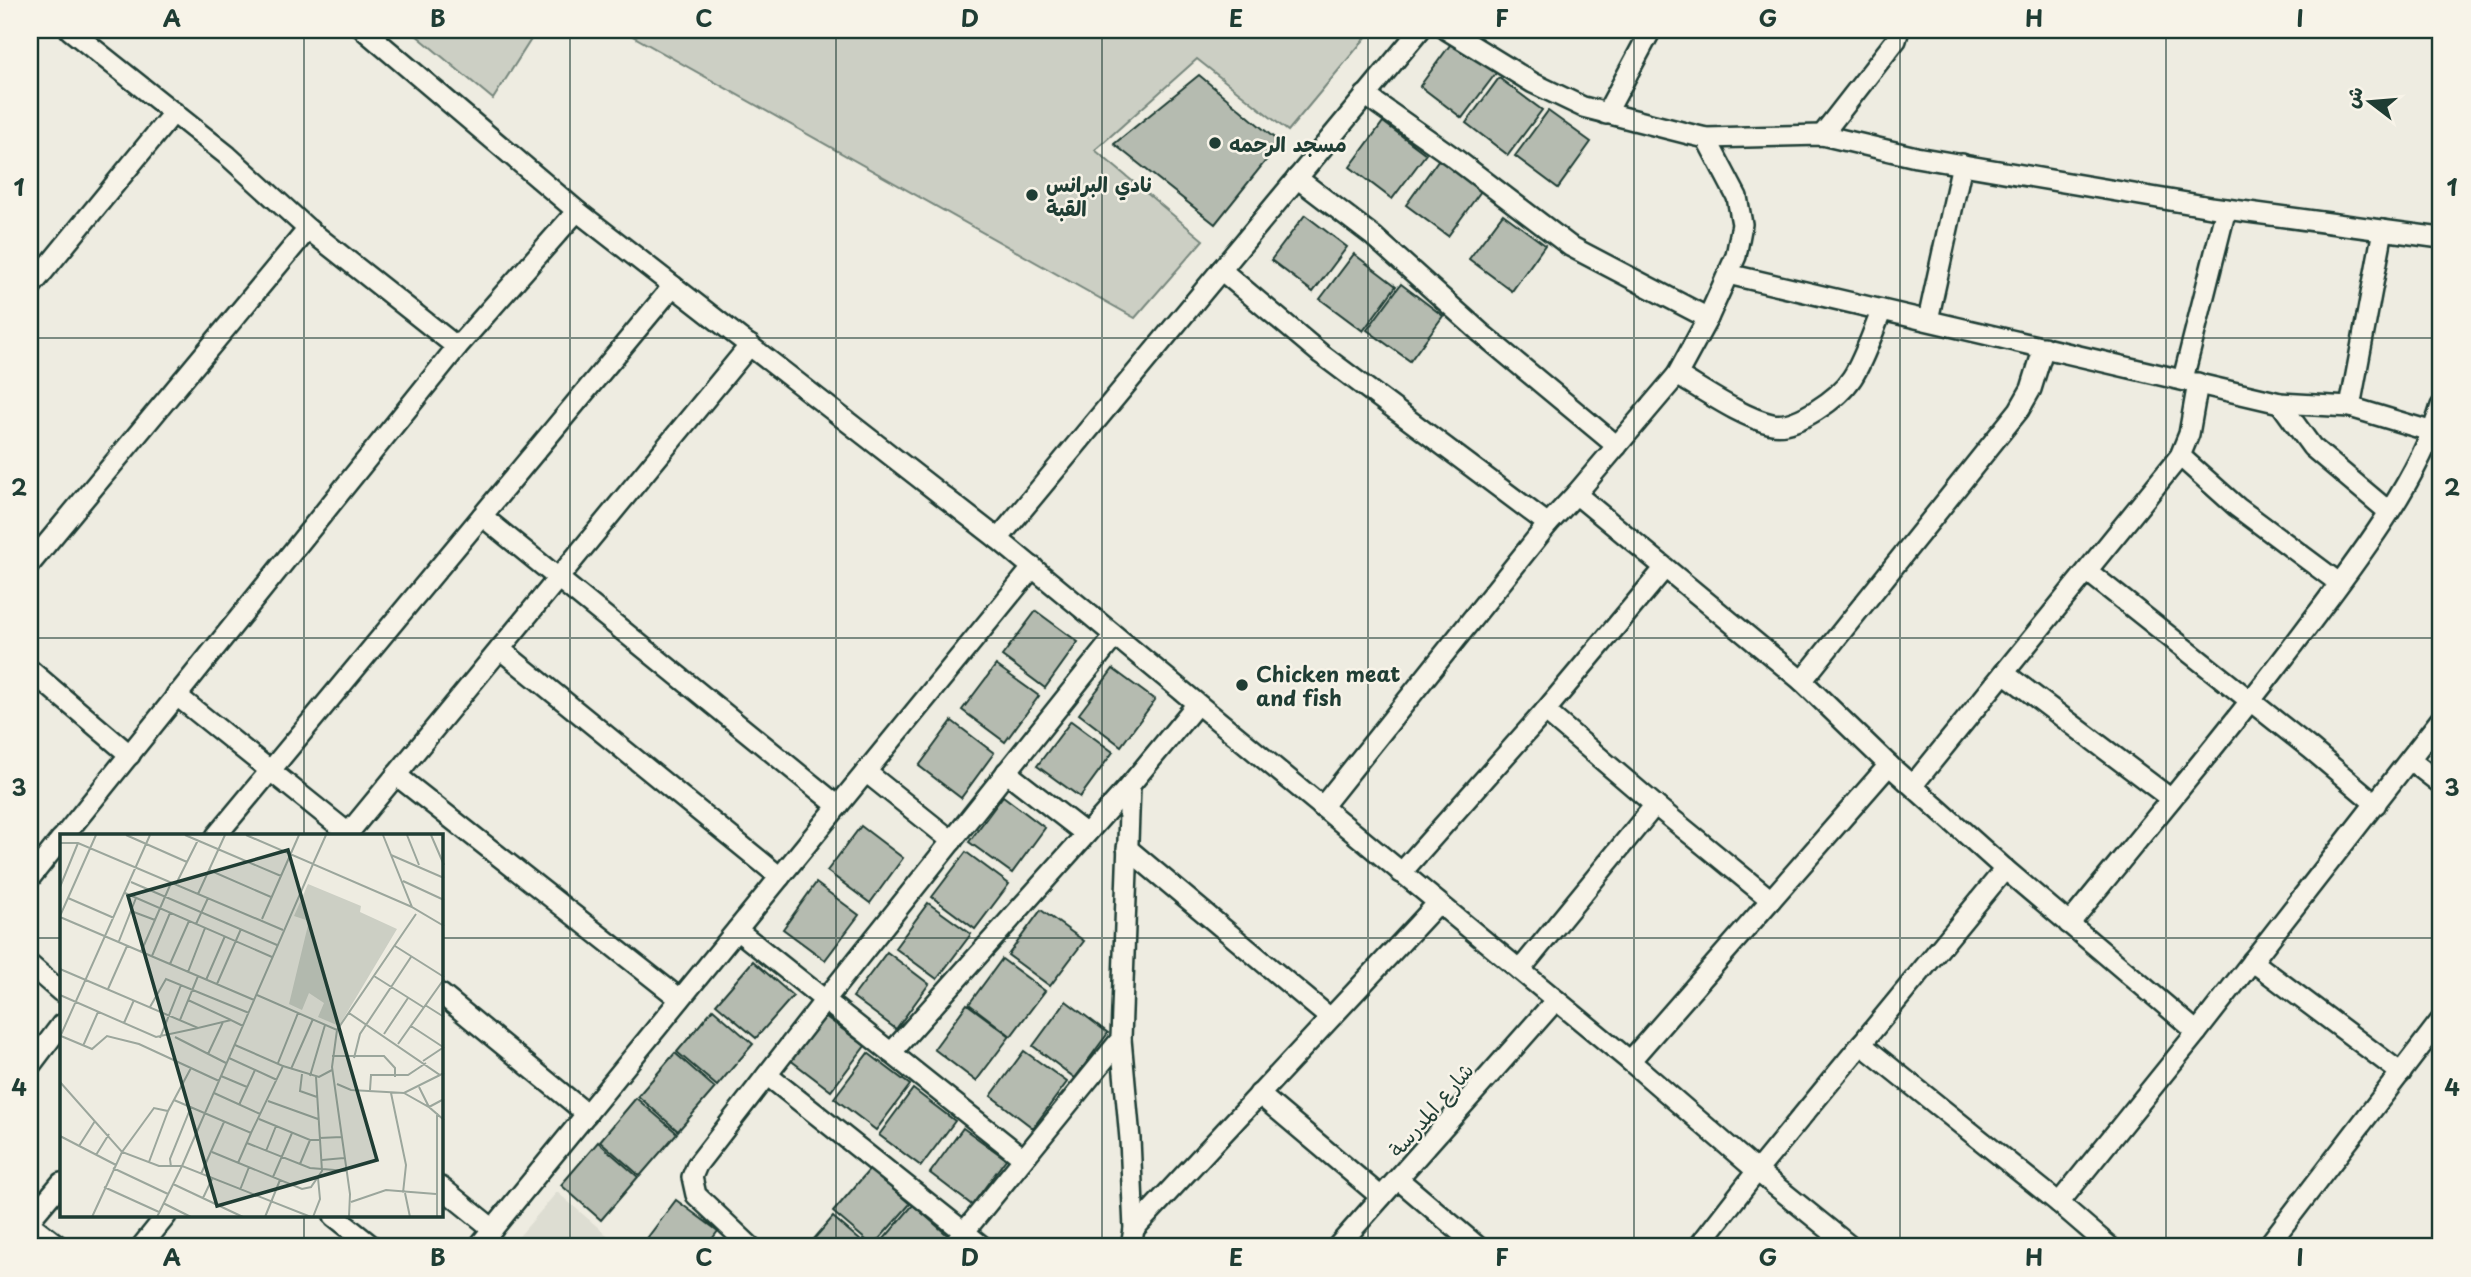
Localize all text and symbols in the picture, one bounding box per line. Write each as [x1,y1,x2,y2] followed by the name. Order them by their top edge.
[163,0,181,35] text: A
[430,0,446,35] text: B
[695,0,713,35] text: C
[961,0,979,35] text: D
[1229,0,1243,35] text: E
[1495,0,1509,35] text: F
[1759,0,1777,35] text: G
[2025,0,2043,35] text: H
[2296,0,2304,35] text: I
[2334,66,2404,136] north arrow
[2336,83,2369,111] text: ش
[1229,127,1347,159] place label: مسجد الرحمه
[1207,135,1223,151] marker: مسجد الرحمه
[1046,167,1152,223] place label: نادي البرانس القبة
[14,169,25,204] text: 1
[2447,169,2458,204] text: 1
[1024,187,1040,203] marker: نادي البرانس القبة
[11,469,27,504] text: 2
[2444,469,2460,504] text: 2
[1256,657,1400,713] place label: Chicken meat and fish
[1234,677,1250,693] marker: Chicken meat and fish
[11,769,27,804] text: 3
[2444,769,2460,804] text: 3
[60,834,443,1218] inset map
[1380,1055,1481,1164] street label: شارع المدرسة
[11,1069,27,1104] text: 4
[2444,1069,2460,1104] text: 4
[163,1239,181,1274] text: A
[430,1239,446,1274] text: B
[695,1239,713,1274] text: C
[961,1239,979,1274] text: D
[1229,1239,1243,1274] text: E
[1495,1239,1509,1274] text: F
[1759,1239,1777,1274] text: G
[2025,1239,2043,1274] text: H
[2296,1239,2304,1274] text: I

